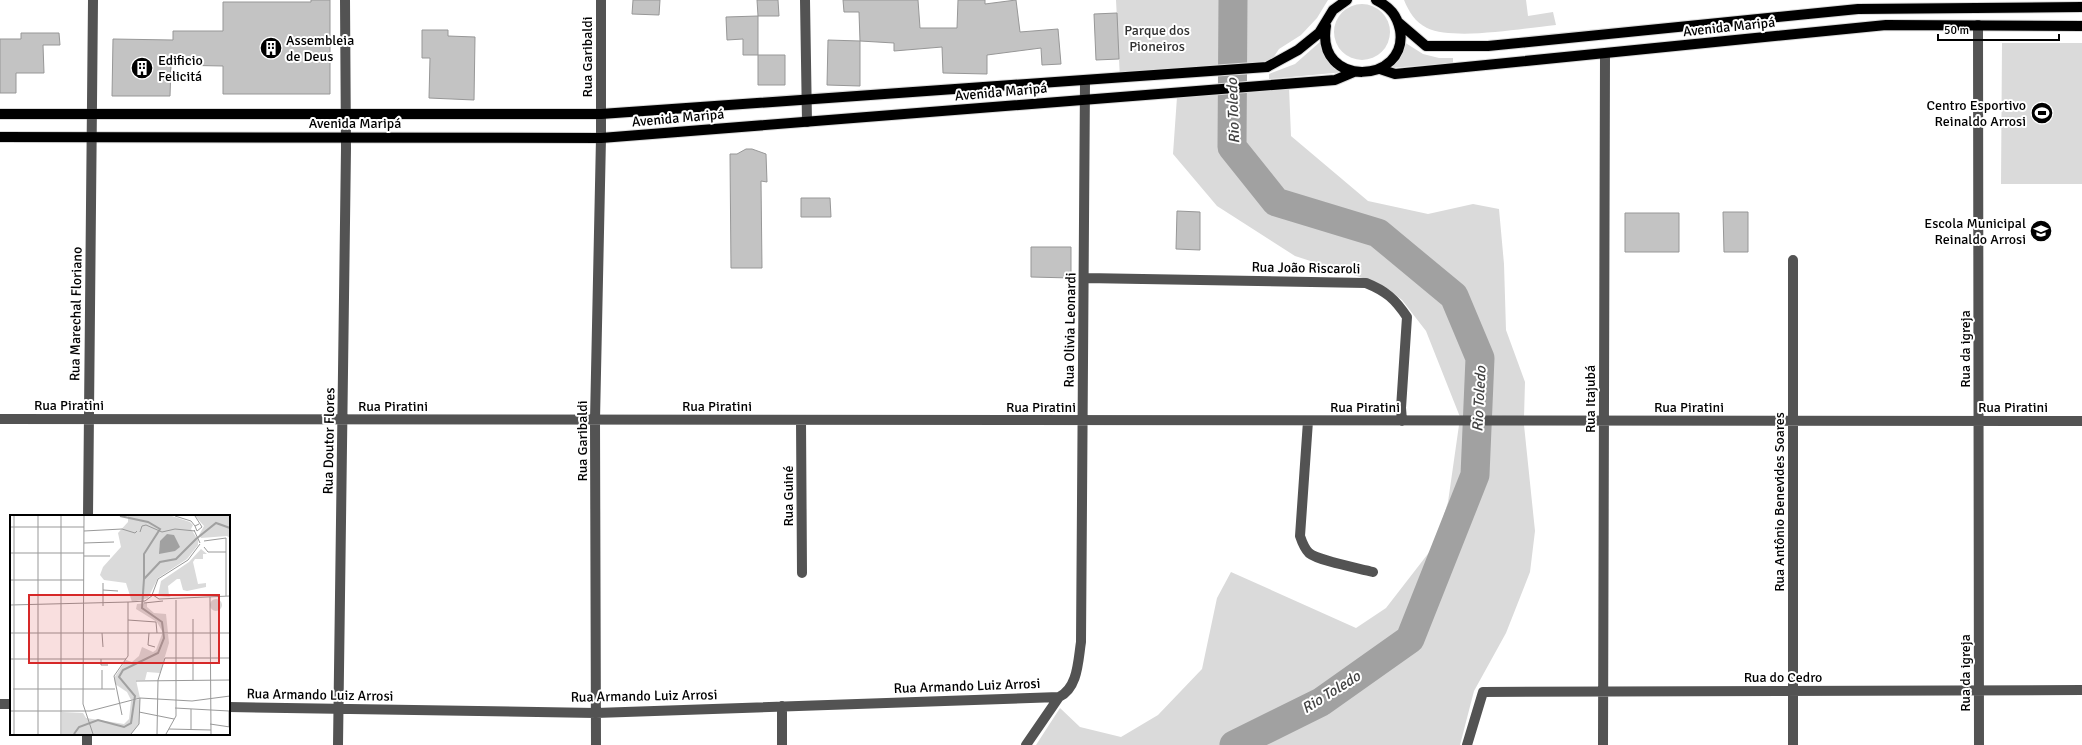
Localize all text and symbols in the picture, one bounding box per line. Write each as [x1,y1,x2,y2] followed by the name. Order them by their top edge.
[1682,14,1776,40] street label: Avenida Maripá
[1938,16,2059,42] scale bar
[579,17,596,97] street label: Rua Garibaldi
[1124,22,1190,55] park label: Parque dos Pioneiros
[1944,23,1969,38] text: 50 m
[286,32,354,65] place label: Assembleia de Deus
[258,35,284,61] building icon: Assembleia de Deus
[158,52,203,85] place label: Edificio Felicitá
[129,55,155,81] building icon: Edificio Felicitá
[1223,77,1243,144] water label: Rio Toledo
[954,79,1048,105] street label: Avenida Maripá
[1927,97,2026,130] place label: Centro Esportivo Reinaldo Arrosi
[2029,100,2055,126] sports icon: Centro Esportivo Reinaldo Arrosi
[631,105,725,131] street label: Avenida Maripá
[309,115,401,132] street label: Avenida Maripá
[1924,215,2026,248] place label: Escola Municipal Reinaldo Arrosi
[2028,218,2054,244] school or university icon: Escola Municipal Reinaldo Arrosi
[66,247,86,381] street label: Rua Marechal Floriano
[1251,259,1361,277] street label: Rua João Riscaroli
[1060,272,1080,388] street label: Rua Olivia Leonardi
[1957,310,1974,388] street label: Rua da igreja
[1468,365,1490,432] water label: Rio Toledo
[1582,365,1599,433] street label: Rua Itajubá
[320,387,338,495] street label: Rua Doutor Flores
[34,397,104,414] street label: Rua Piratini
[358,398,428,415] street label: Rua Piratini
[682,398,752,415] street label: Rua Piratini
[1006,399,1076,416] street label: Rua Piratini
[1330,399,1400,416] street label: Rua Piratini
[1654,399,1724,416] street label: Rua Piratini
[1978,399,2048,416] street label: Rua Piratini
[574,401,591,481] street label: Rua Garibaldi
[1771,412,1788,592] street label: Rua Antônio Benevides Soares
[780,466,797,526] street label: Rua Guiné
[10,515,230,735] inset map
[1957,634,1974,712] street label: Rua da igreja
[1298,666,1365,717] water label: Rio Toledo
[1744,669,1822,686] street label: Rua do Cedro
[893,675,1041,697] street label: Rua Armando Luiz Arrosi
[246,685,394,705] street label: Rua Armando Luiz Arrosi
[570,686,718,706] street label: Rua Armando Luiz Arrosi

